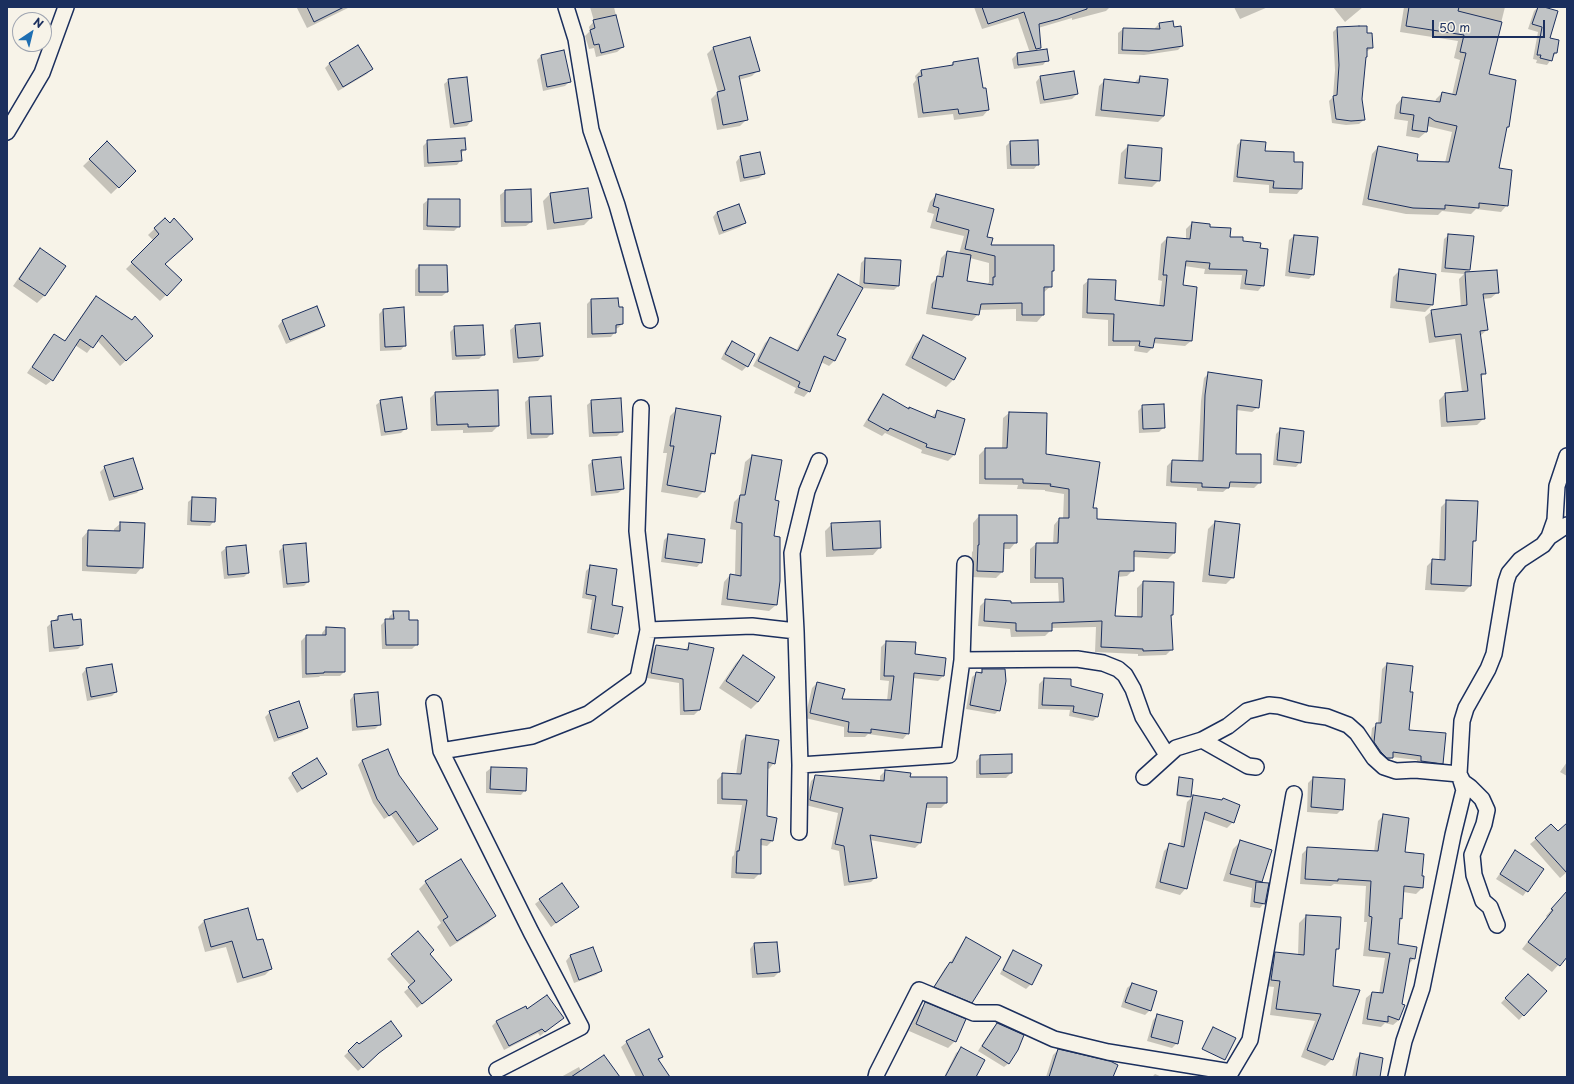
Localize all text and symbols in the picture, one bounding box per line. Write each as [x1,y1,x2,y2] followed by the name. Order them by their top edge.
[12,12,52,52] north arrow
[1434,12,1547,38] scale bar
[30,13,47,32] text: N
[1439,18,1470,36] text: 50 m

